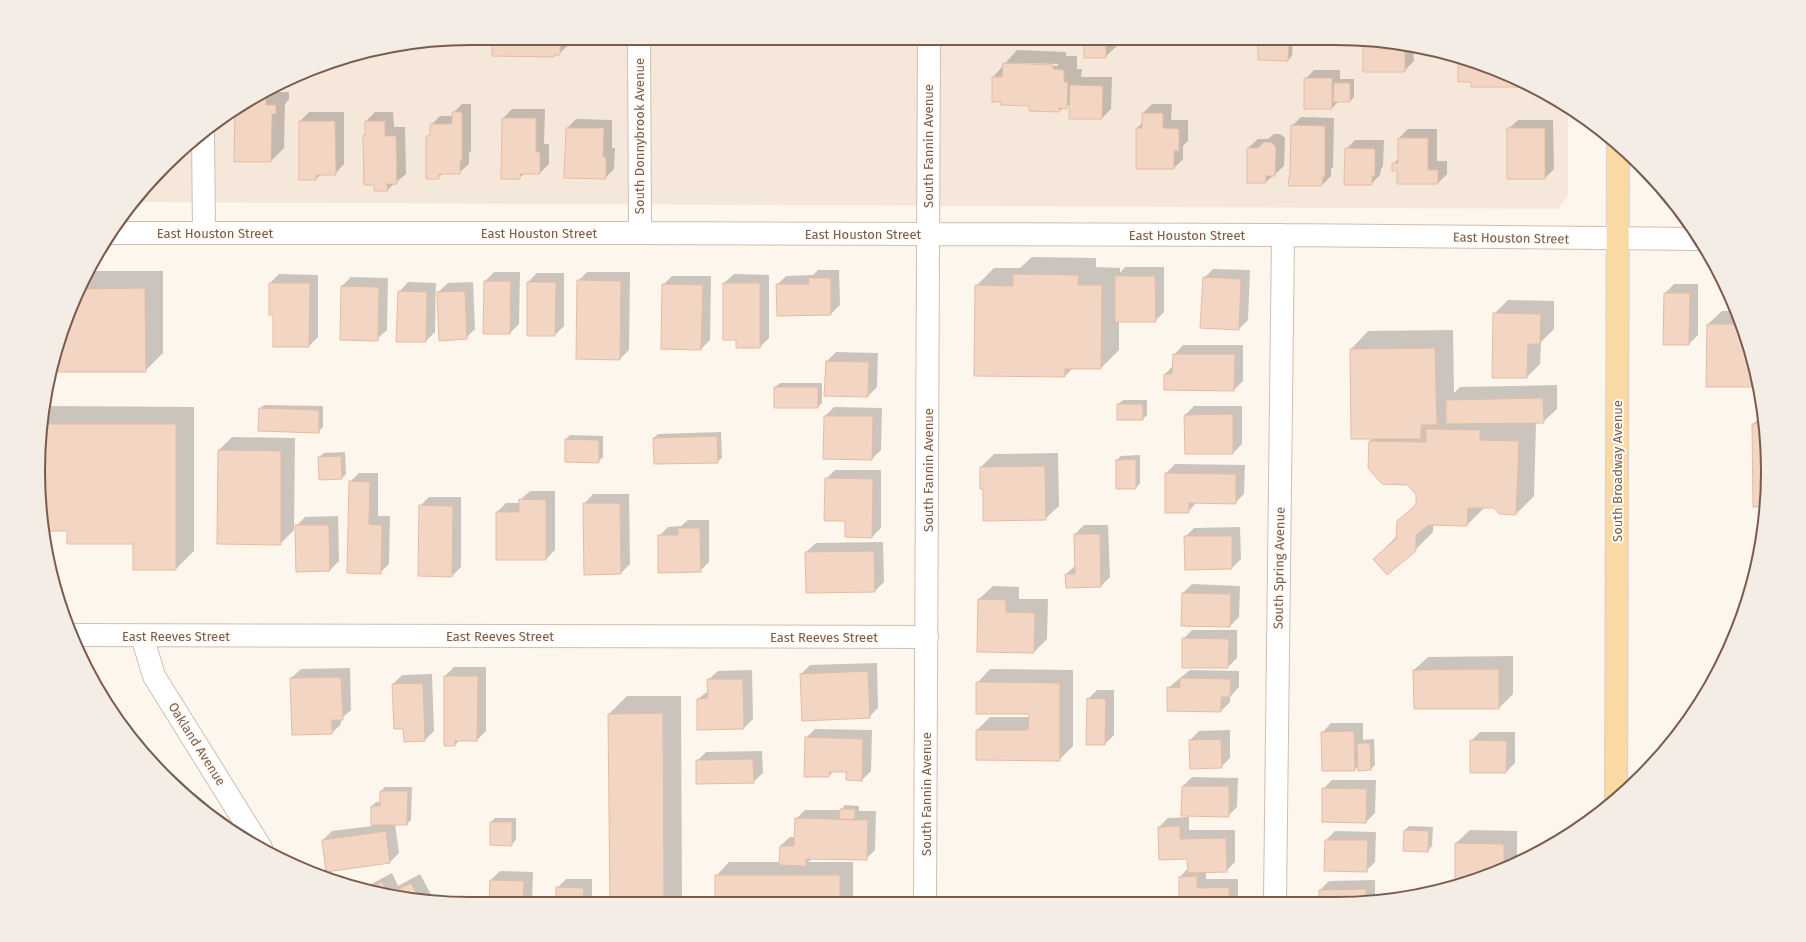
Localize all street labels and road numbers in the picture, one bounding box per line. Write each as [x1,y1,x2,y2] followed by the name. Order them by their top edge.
[632,58,647,214] street label: South Donnybrook Avenue
[921,84,936,208] street label: South Fannin Avenue
[157,226,274,241] street label: East Houston Street
[481,226,598,241] street label: East Houston Street
[805,227,922,242] street label: East Houston Street
[1129,228,1246,243] street label: East Houston Street
[1453,229,1570,247] street label: East Houston Street
[1610,400,1625,542] street label: South Broadway Avenue
[921,408,936,532] street label: South Fannin Avenue
[1270,507,1288,629] street label: South Spring Avenue
[122,629,230,644] street label: East Reeves Street
[446,629,554,644] street label: East Reeves Street
[770,630,878,645] street label: East Reeves Street
[165,700,229,788] street label: Oakland Avenue
[919,732,934,856] street label: South Fannin Avenue

